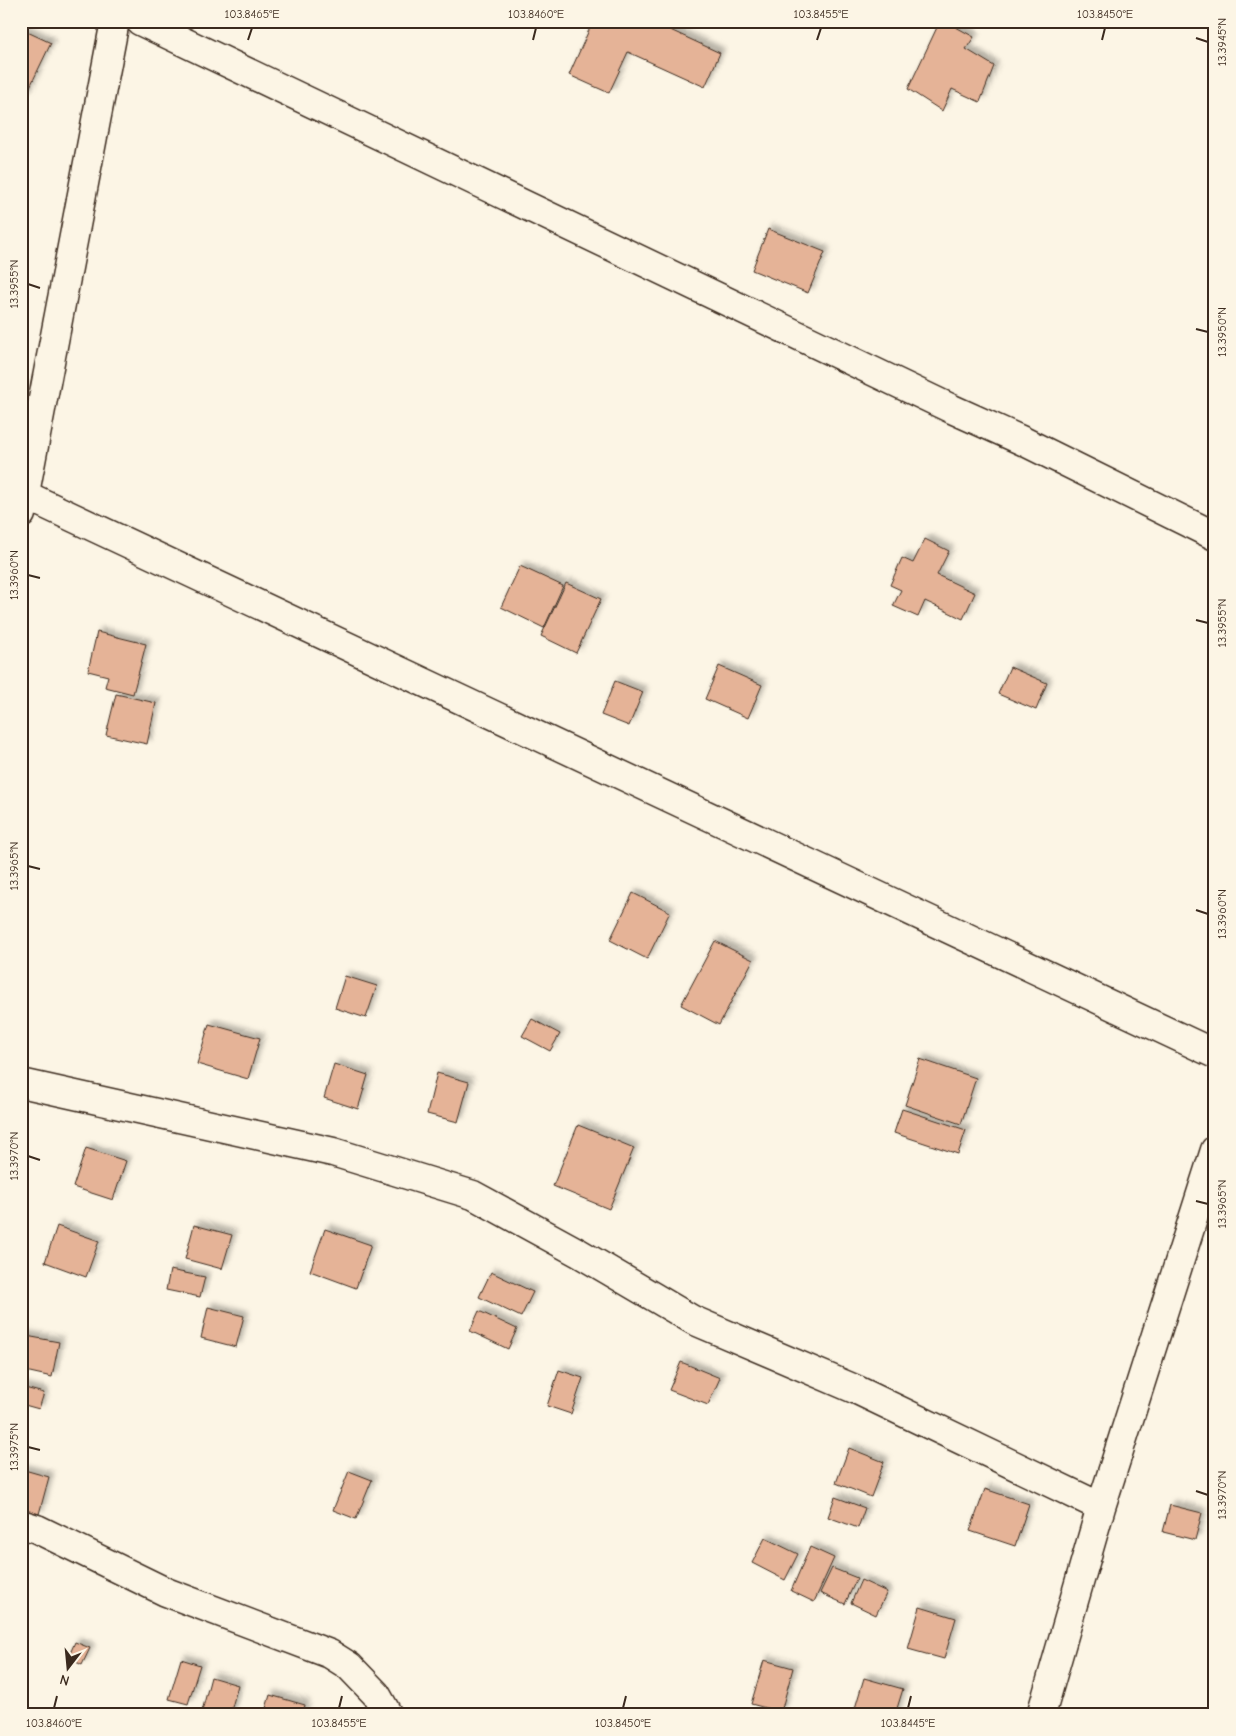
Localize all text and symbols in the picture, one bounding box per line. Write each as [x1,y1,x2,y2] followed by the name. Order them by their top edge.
[224,7,280,21] text: 103.8465°E
[508,7,564,21] text: 103.8460°E
[793,7,849,21] text: 103.8455°E
[1077,7,1133,21] text: 103.8450°E
[1215,18,1229,66] text: 13.3945°N
[7,260,21,308] text: 13.3955°N
[1215,307,1229,357] text: 13.3950°N
[7,550,21,600] text: 13.3960°N
[1215,599,1229,647] text: 13.3955°N
[7,842,21,890] text: 13.3965°N
[1215,889,1229,939] text: 13.3960°N
[7,1132,21,1180] text: 13.3970°N
[1215,1180,1229,1228] text: 13.3965°N
[7,1423,21,1471] text: 13.3975°N
[1215,1471,1229,1519] text: 13.3970°N
[42,1644,92,1694] north arrow
[58,1671,71,1689] text: N
[26,1716,82,1730] text: 103.8460°E
[311,1716,367,1730] text: 103.8455°E
[595,1716,651,1730] text: 103.8450°E
[881,1716,935,1730] text: 103.8445°E

